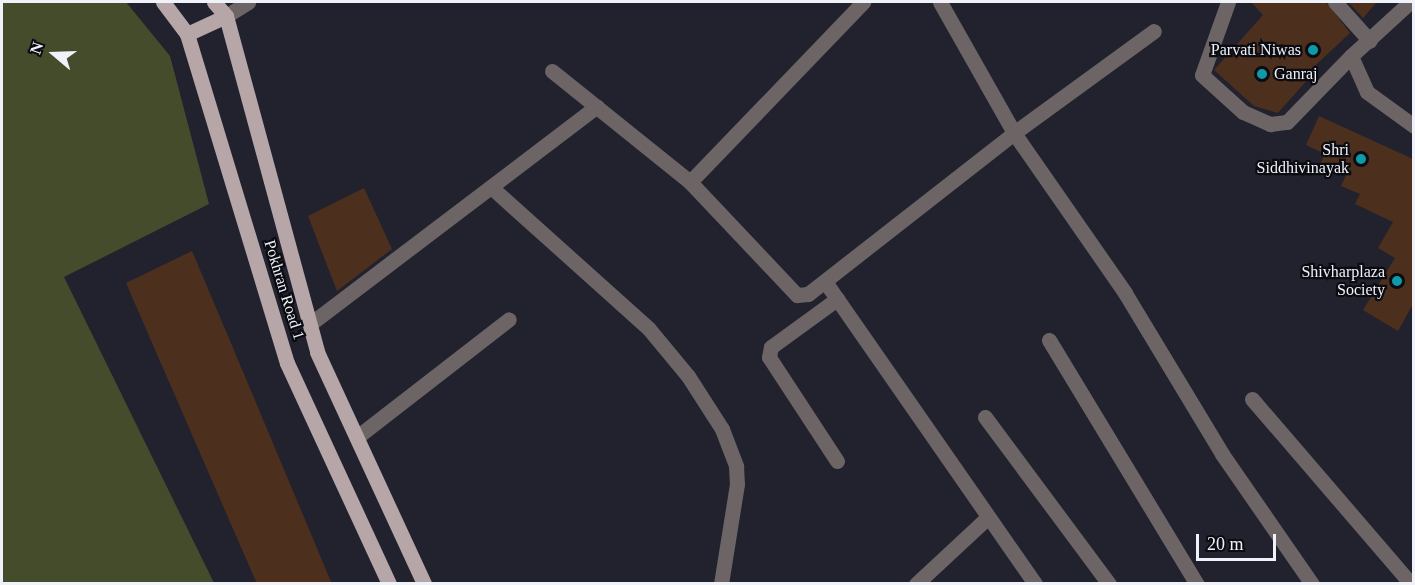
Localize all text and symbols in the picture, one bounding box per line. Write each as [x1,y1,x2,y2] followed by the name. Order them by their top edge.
[24,24,84,84] north arrow
[27,40,46,56] text: N
[1211,40,1301,60] place label: Parvati Niwas
[1306,43,1320,57] marker: Parvati Niwas
[1274,64,1318,84] place label: Ganraj
[1255,67,1269,81] marker: Ganraj
[1257,140,1349,178] place label: Shri Siddhivinayak
[1354,152,1368,166] marker: Shri Siddhivinayak
[260,238,308,342] street label: Pokhran Road 1
[1301,262,1385,300] place label: Shivharplaza Society
[1390,274,1404,288] marker: Shivharplaza Society
[1199,522,1278,560] scale bar
[1207,534,1244,554] text: 20 m

